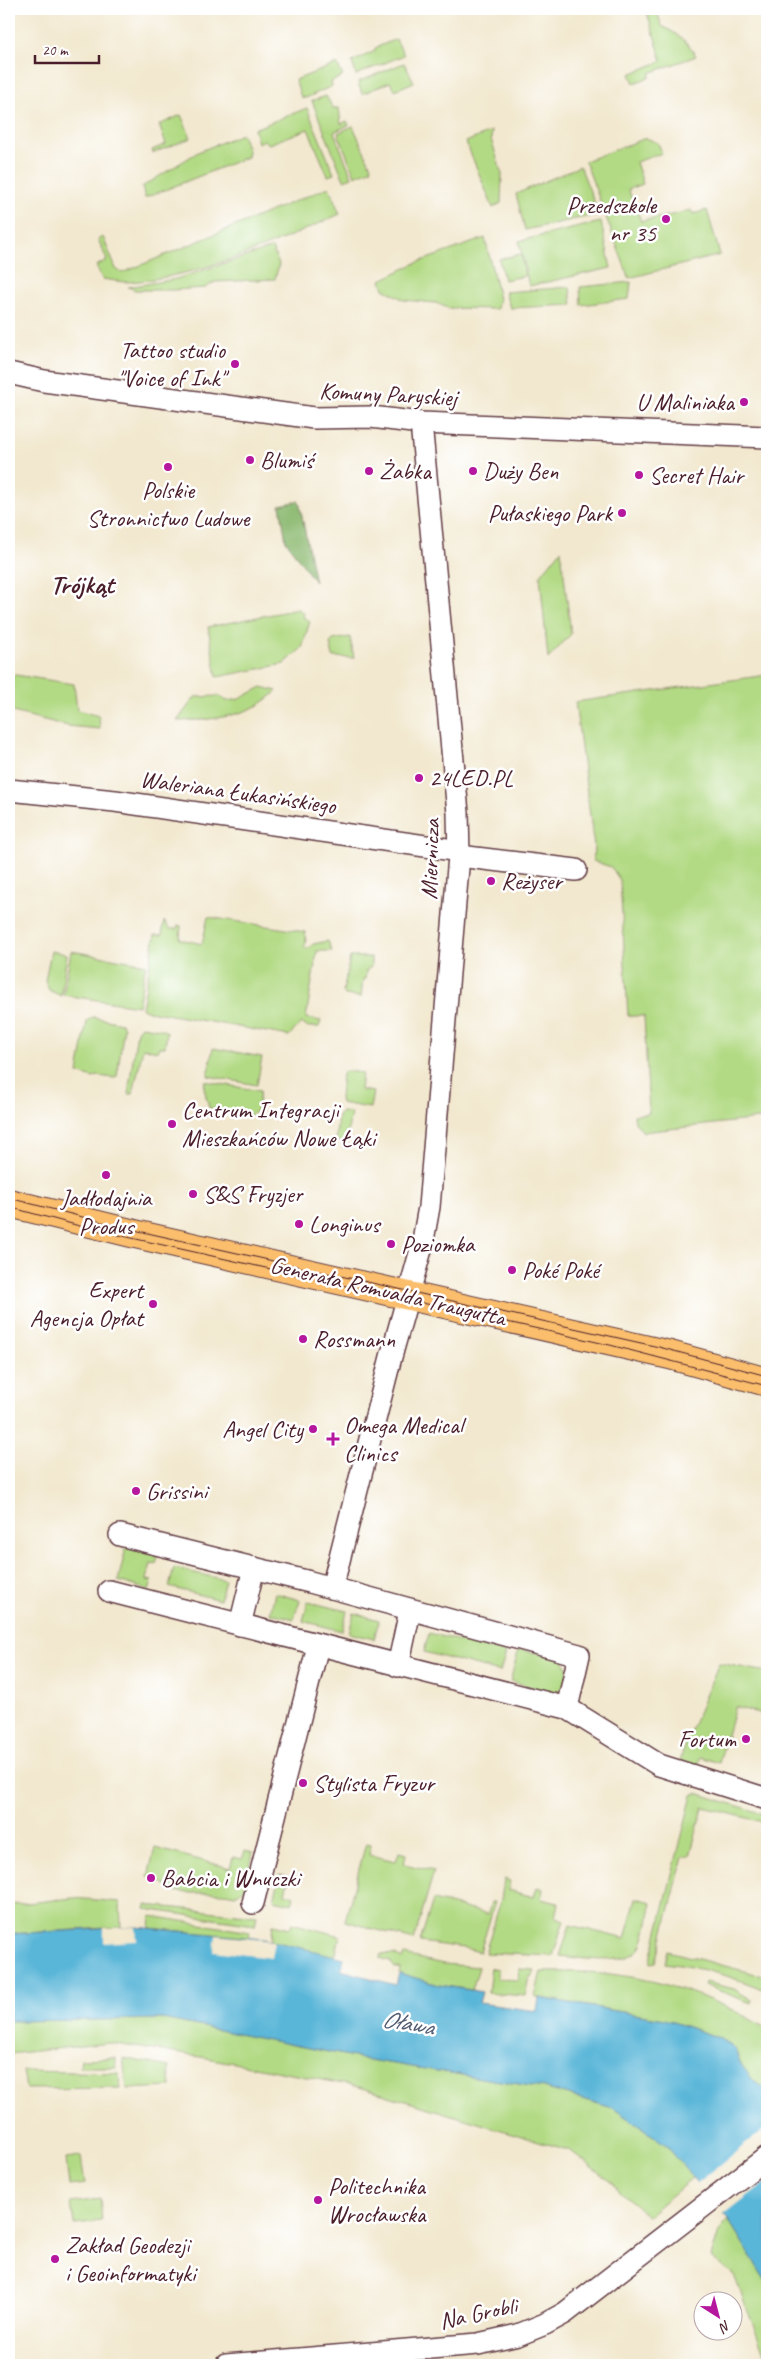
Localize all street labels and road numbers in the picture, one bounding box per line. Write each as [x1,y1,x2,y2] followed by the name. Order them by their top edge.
[319,375,461,413] street label: Komuny Paryskiej
[138,763,339,821] street label: Waleriana Łukasińskiego
[414,817,446,900] street label: Miernicza
[267,1249,511,1333] street label: Generała Romualda Traugutta
[436,2289,523,2336] street label: Na Grobli

